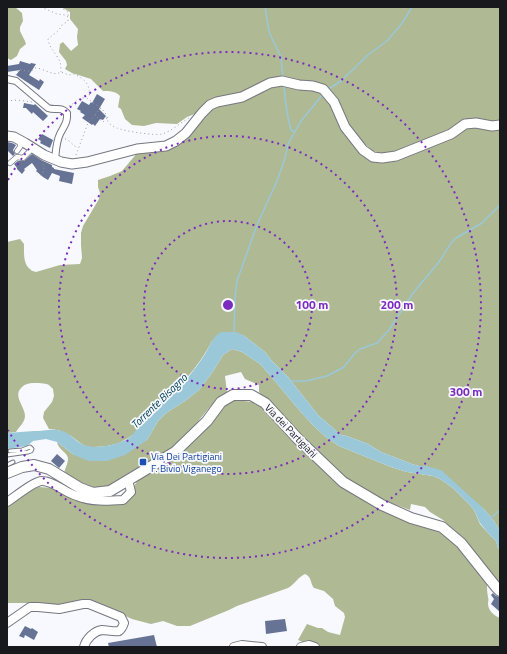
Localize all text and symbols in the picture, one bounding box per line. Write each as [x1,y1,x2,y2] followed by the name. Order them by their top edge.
[296,295,328,314] text: 100 m
[381,295,413,314] text: 200 m
[221,298,235,312] centre of rings
[127,370,191,432] water label: Torrente Bisagno
[450,382,482,401] text: 300 m
[261,401,321,461] street label: Via dei Partigiani
[151,449,222,476] place label: Via Dei Partigiani F. Bivio Viganego
[138,457,148,467] marker: Via Dei Partigiani F. Bivio Viganego

